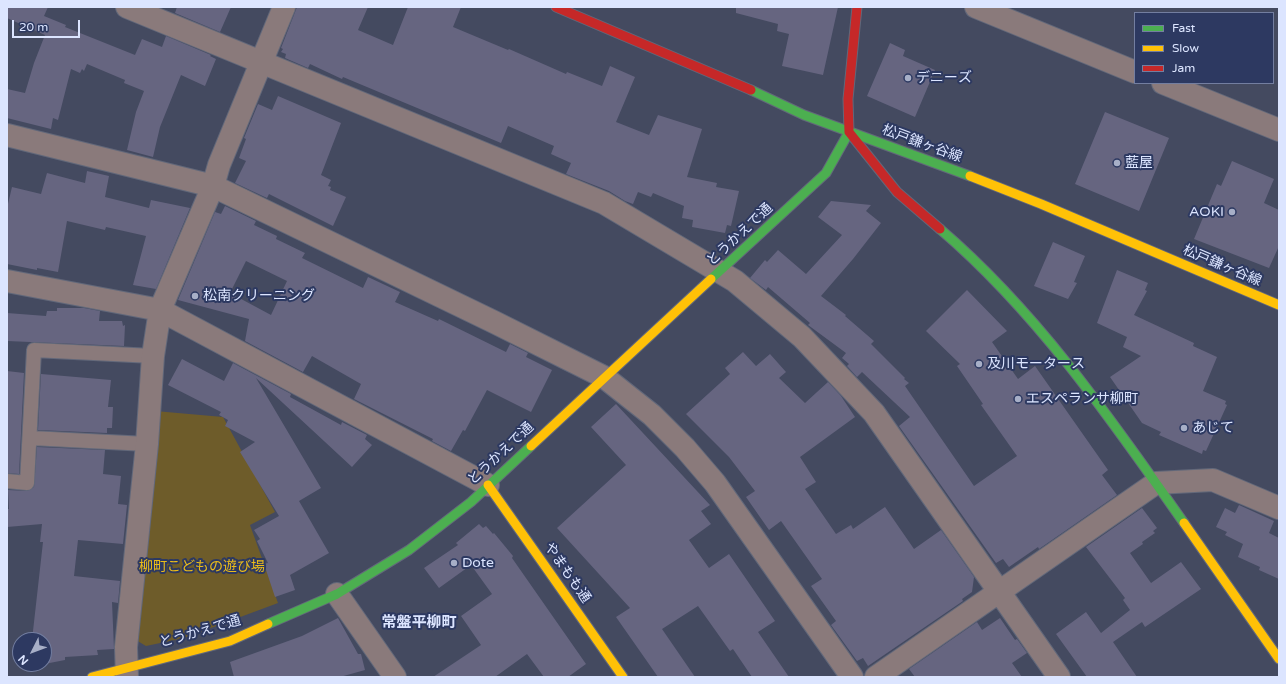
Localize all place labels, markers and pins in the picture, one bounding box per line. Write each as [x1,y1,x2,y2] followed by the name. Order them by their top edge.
[916,70,972,86] place label: デニーズ
[903,73,913,83] marker: デニーズ
[1125,155,1153,171] place label: 藍屋
[1112,158,1122,168] marker: 藍屋
[1189,204,1224,220] place label: AOKI
[1227,207,1237,217] marker: AOKI
[203,288,315,304] place label: 松南クリーニング
[190,291,200,301] marker: 松南クリーニング
[987,356,1085,372] place label: 及川モータース
[974,359,984,369] marker: 及川モータース
[1026,391,1138,407] place label: エスペランサ柳町
[1013,394,1023,404] marker: エスペランサ柳町
[1192,420,1234,436] place label: あじて
[1179,423,1189,433] marker: あじて
[462,555,494,571] place label: Dote
[449,558,459,568] marker: Dote

